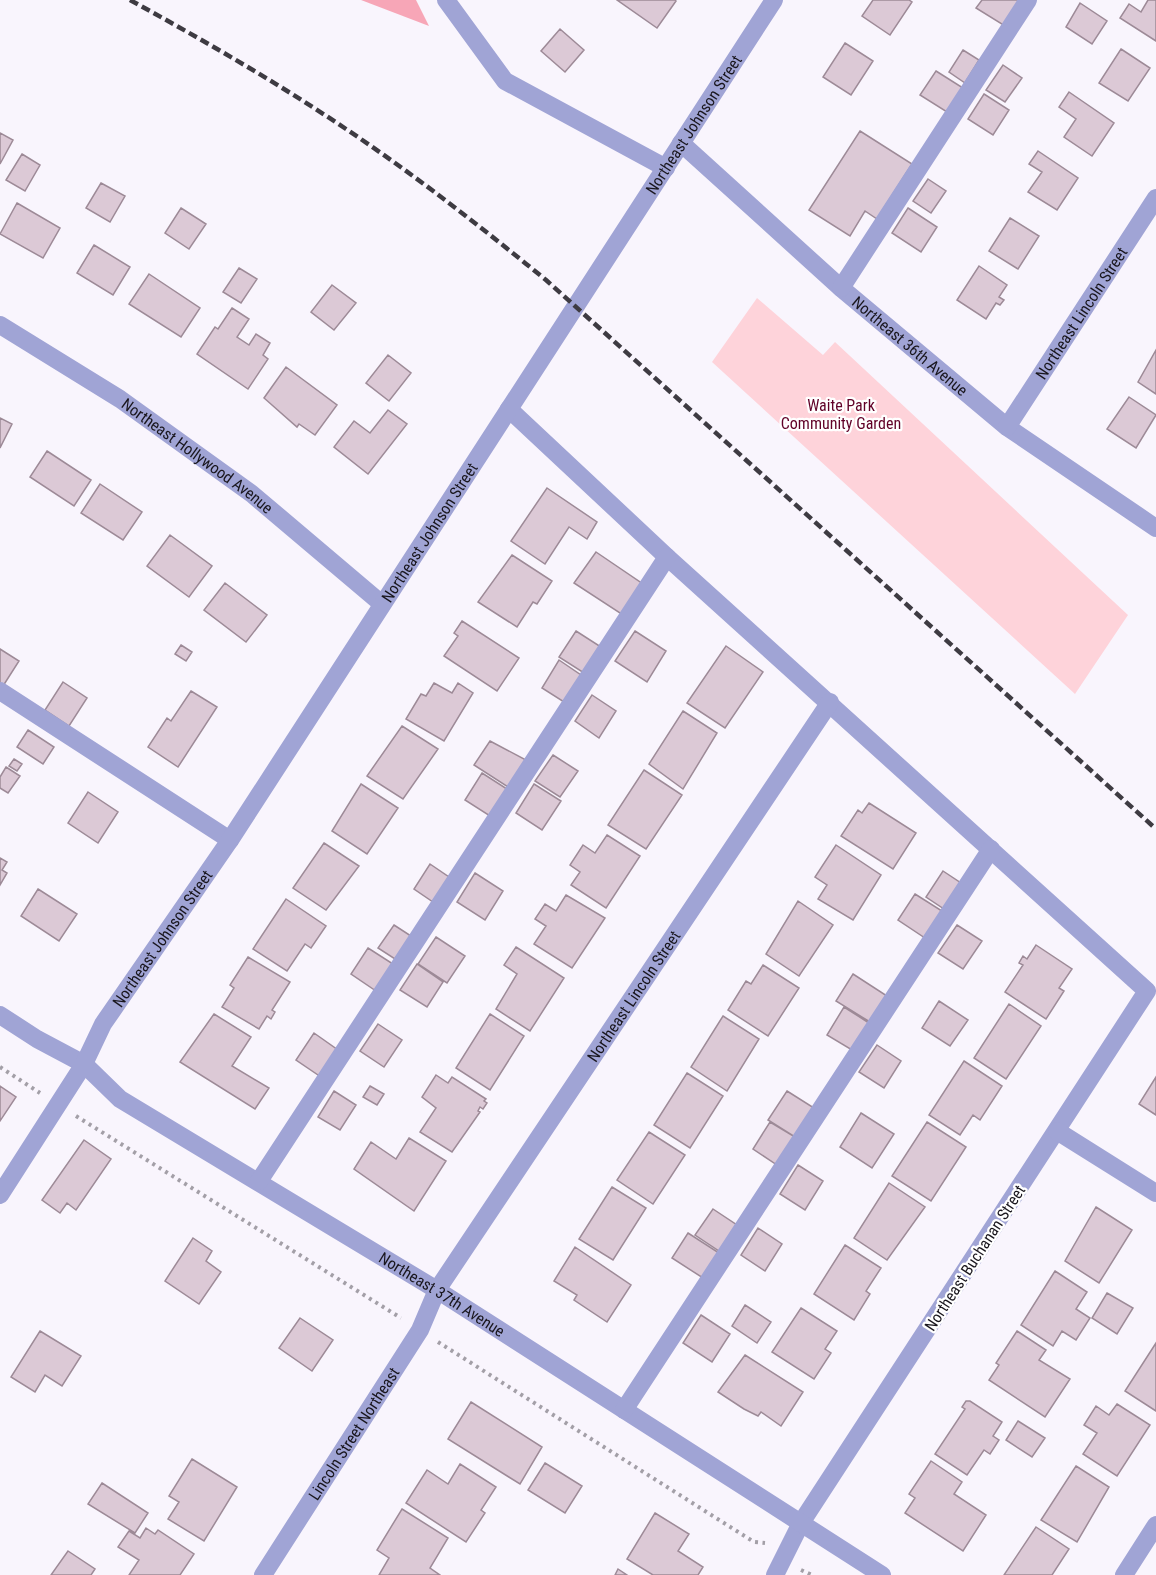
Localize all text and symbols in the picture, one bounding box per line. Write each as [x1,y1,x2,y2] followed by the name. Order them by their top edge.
[641,51,746,198] street label: Northeast Johnson Street
[1031,243,1131,383] street label: Northeast Lincoln Street
[849,292,972,400] street label: Northeast 36th Avenue
[118,394,277,517] street label: Northeast Hollywood Avenue
[781,396,901,433] park label: Waite Park Community Garden
[377,459,481,606] street label: Northeast Johnson Street
[108,866,216,1010] street label: Northeast Johnson Street
[583,927,684,1065] street label: Northeast Lincoln Street
[921,1181,1029,1335] street label: Northeast Buchanan Street
[376,1248,508,1340] street label: Northeast 37th Avenue
[304,1364,403,1503] street label: Lincoln Street Northeast

